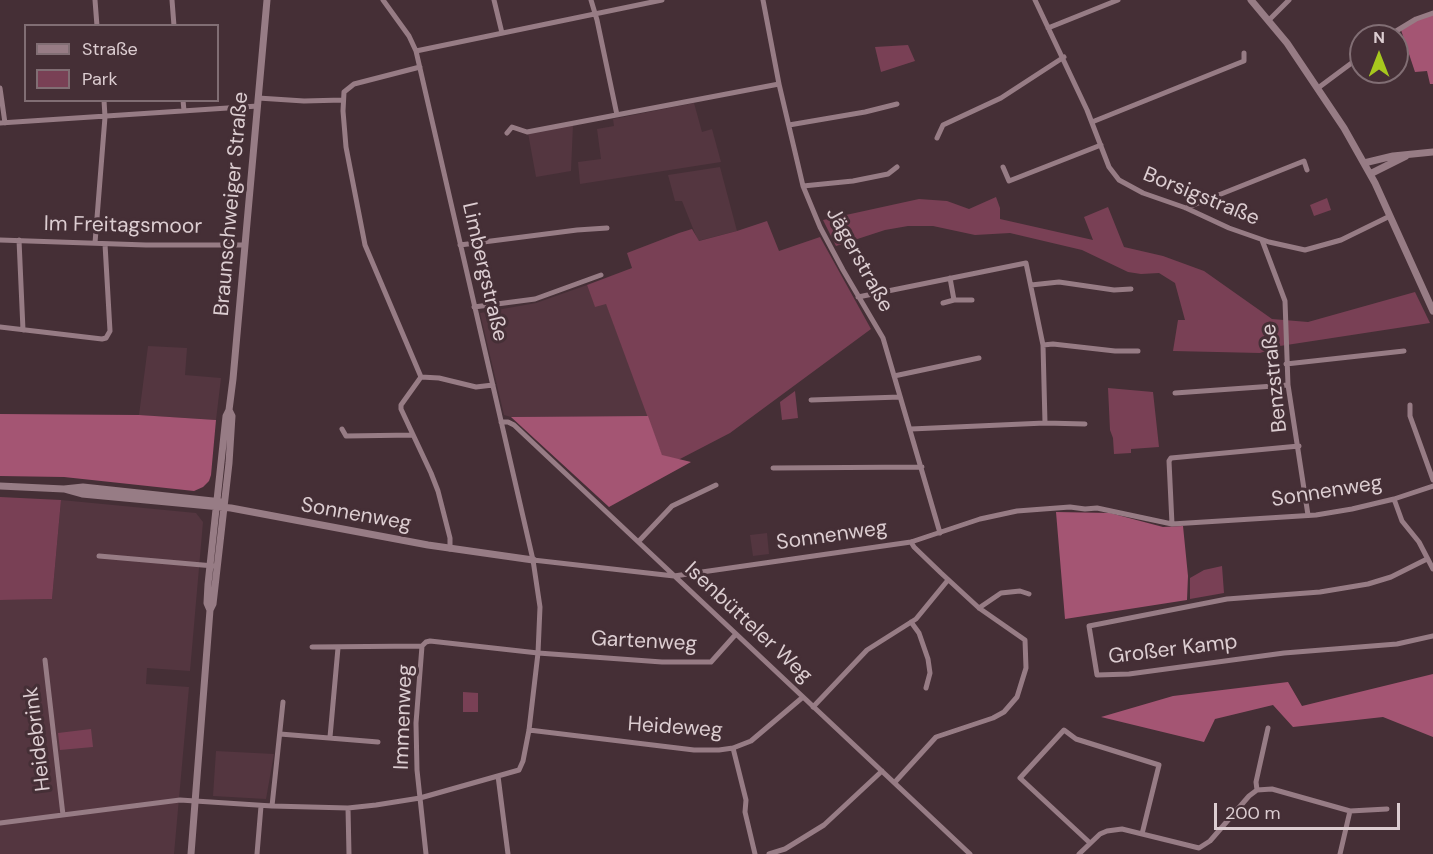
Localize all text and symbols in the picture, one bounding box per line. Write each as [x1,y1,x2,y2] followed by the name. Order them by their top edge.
[24,24,219,102] legend
[1349,24,1409,84] north arrow
[1373,27,1385,48] text: N
[82,37,138,61] text: Straße
[82,67,118,91] text: Park
[210,91,254,317] street label: Braunschweiger Straße
[1139,162,1263,232] street label: Borsigstraße
[456,200,512,344] street label: Limbergstraße
[820,203,898,317] street label: Jägerstraße
[44,212,202,240] street label: Im Freitagsmoor
[1257,322,1293,434] street label: Benzstraße
[1270,471,1384,513] street label: Sonnenweg
[299,493,413,537] street label: Sonnenweg
[775,516,889,556] street label: Sonnenweg
[679,557,817,689] street label: Isenbütteler Weg
[590,627,698,657] street label: Gartenweg
[1107,630,1239,670] street label: Großer Kamp
[390,664,418,770] street label: Immenweg
[19,685,57,793] street label: Heidebrink
[627,712,723,744] street label: Heideweg
[1217,791,1403,829] scale bar
[1225,801,1281,825] text: 200 m

